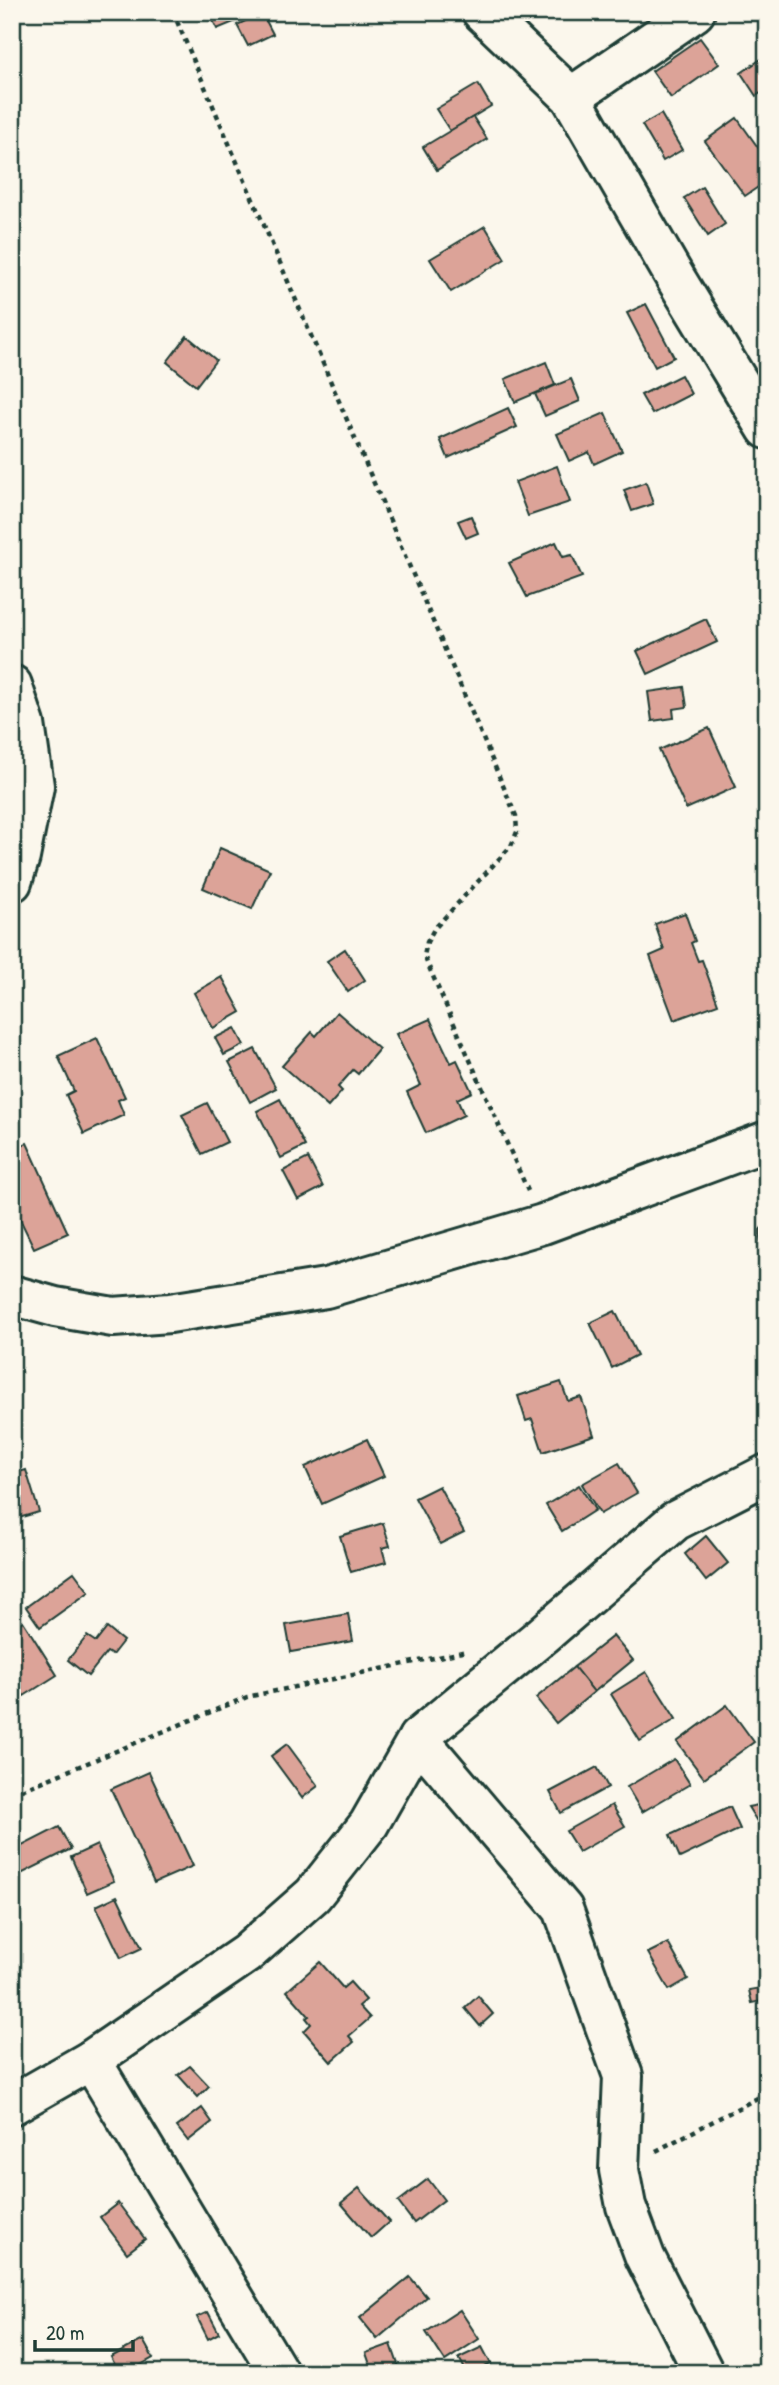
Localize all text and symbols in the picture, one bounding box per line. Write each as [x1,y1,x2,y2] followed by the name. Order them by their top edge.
[35,2308,133,2352] scale bar
[46,2318,84,2347] text: 20 m

